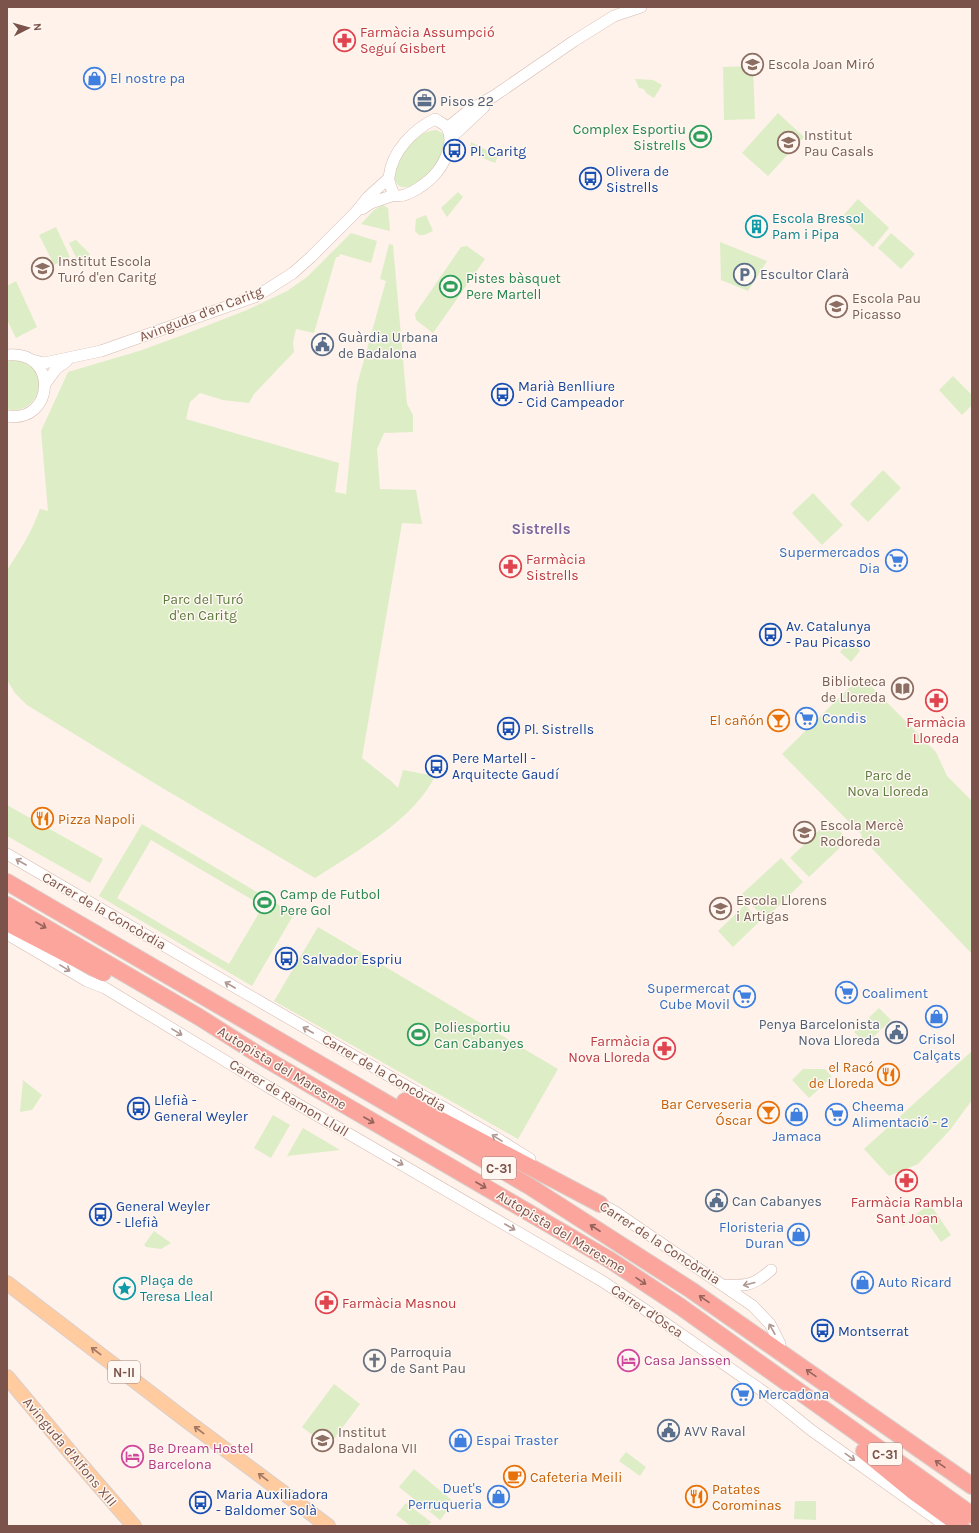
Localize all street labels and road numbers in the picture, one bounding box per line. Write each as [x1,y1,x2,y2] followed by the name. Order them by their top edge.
[137,283,265,345] street label: Avinguda d'en Caritg
[39,869,169,953] street label: Carrer de la Concòrdia
[214,1023,350,1113] street label: Autopista del Maresme
[319,1031,449,1115] street label: Carrer de la Concòrdia
[226,1056,352,1140] street label: Carrer de Ramon Llull
[482,1157,516,1179] road number: C-31
[493,1187,629,1277] street label: Autopista del Maresme
[596,1198,724,1288] street label: Carrer de la Concòrdia
[608,1281,686,1341] street label: Carrer d'Osca
[108,1361,140,1383] road number: N-II
[19,1394,121,1510] street label: Avinguda d'Alfons XIII
[868,1443,902,1465] road number: C-31

